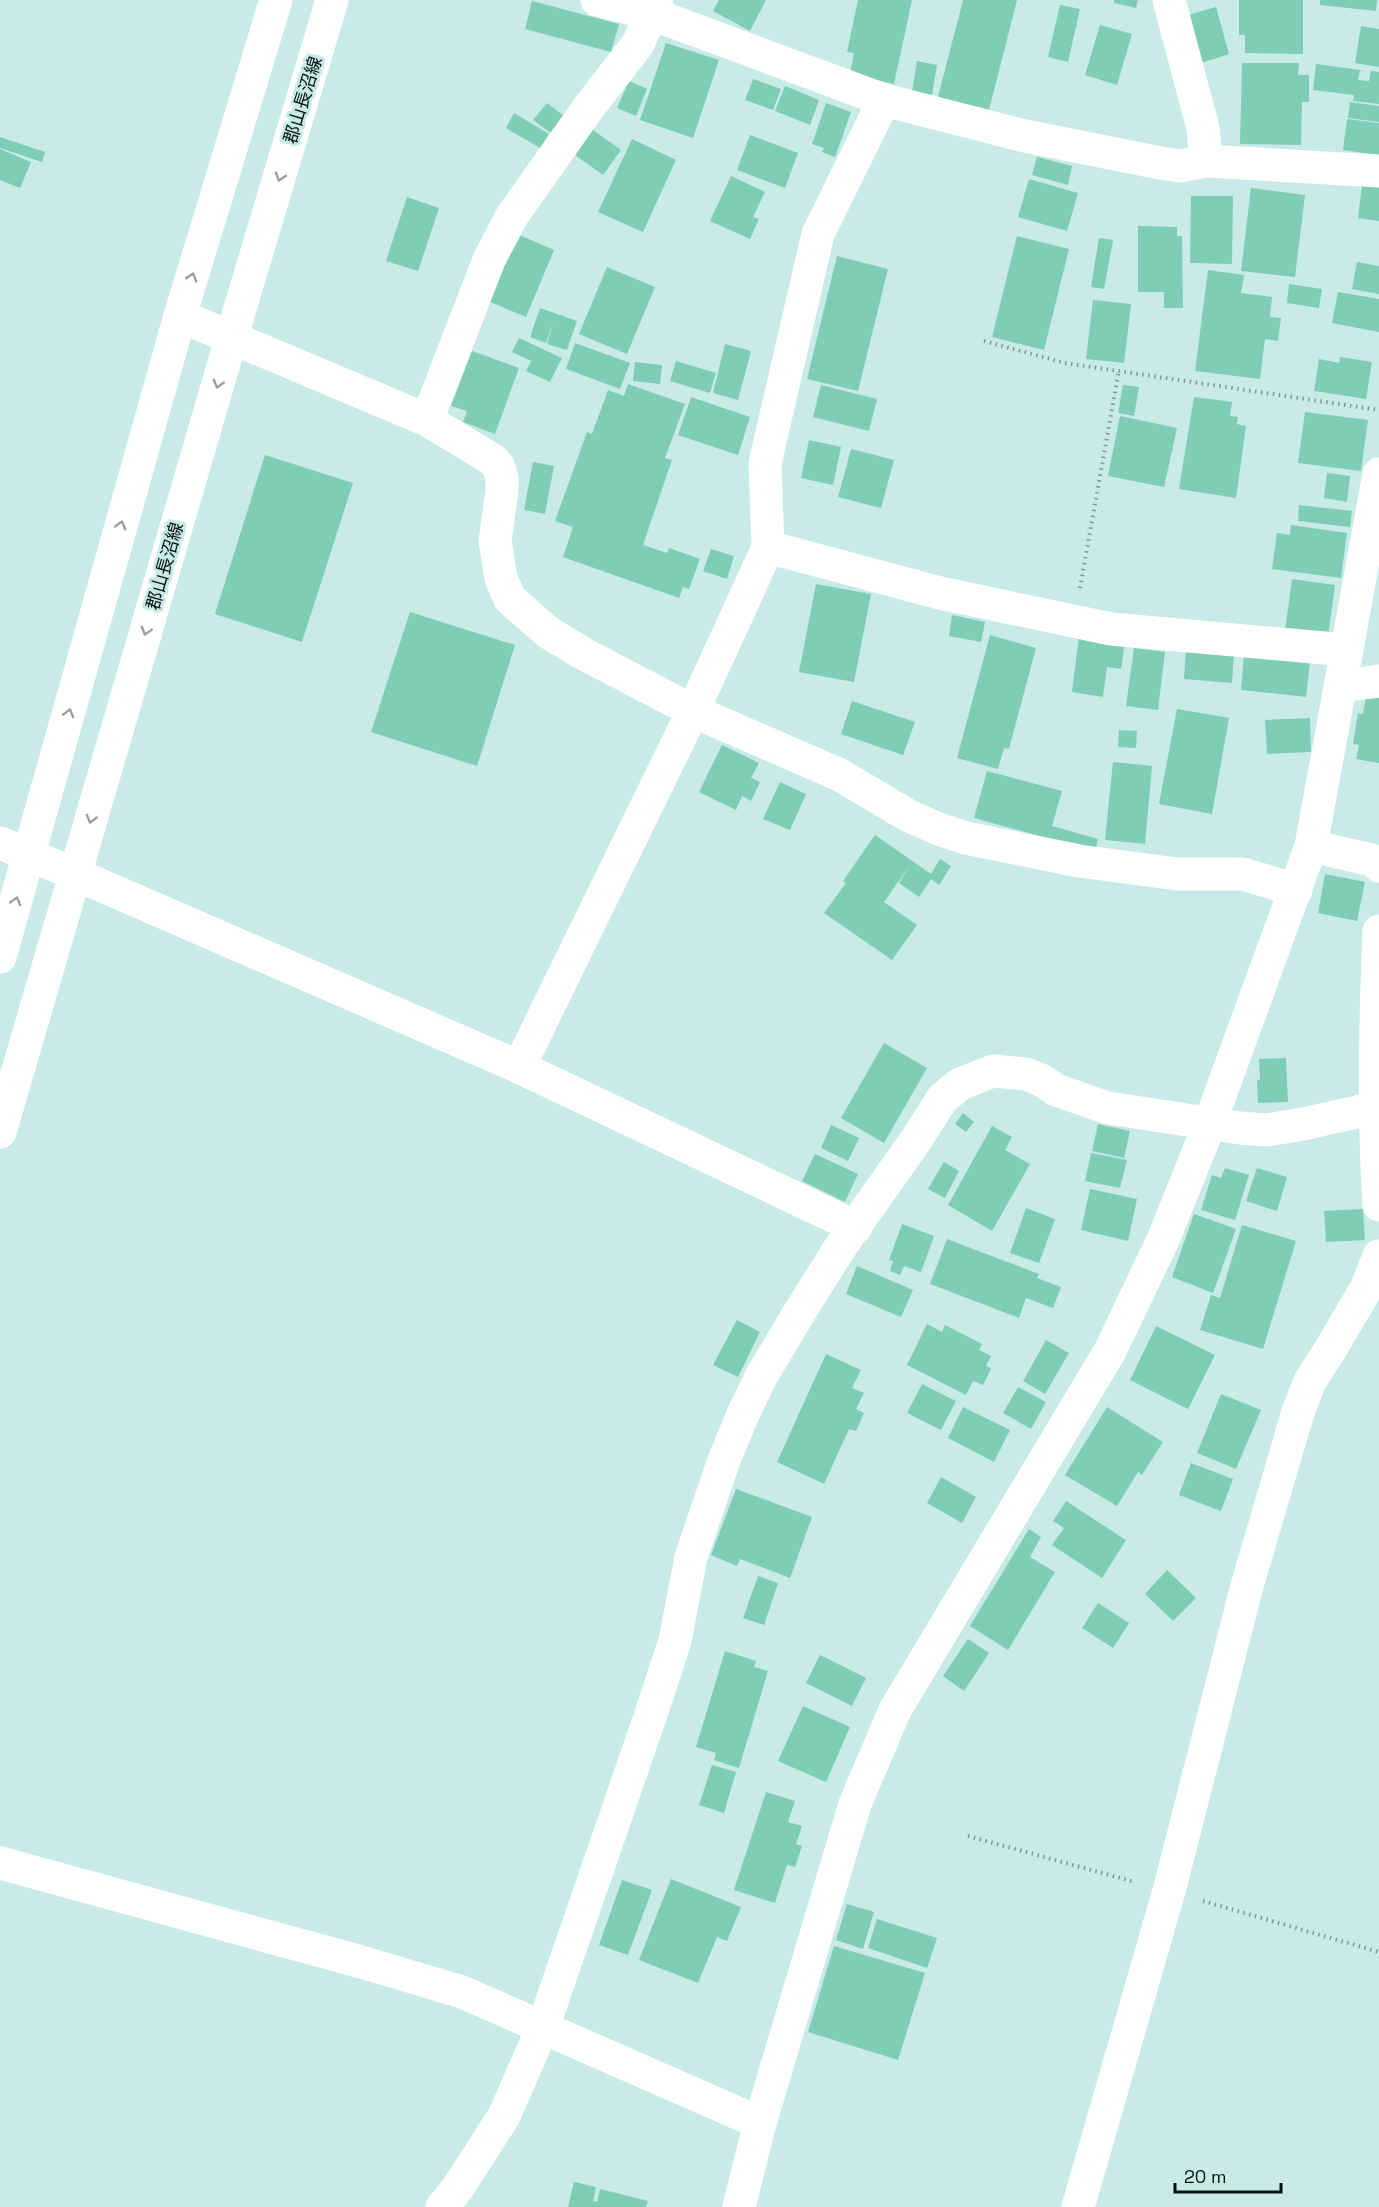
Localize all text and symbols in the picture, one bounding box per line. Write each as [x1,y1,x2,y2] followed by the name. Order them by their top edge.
[278,53,327,146] street label: 郡山長沼線
[275,171,287,182] one-way arrow
[185,272,197,283] one-way arrow
[213,378,225,389] one-way arrow
[141,519,188,612] street label: 郡山長沼線
[114,520,127,530] one-way arrow
[140,626,153,636] one-way arrow
[62,708,74,719] one-way arrow
[86,813,98,824] one-way arrow
[9,896,21,907] one-way arrow
[1175,2156,1282,2194] scale bar
[1184,2165,1227,2188] text: 20 m

